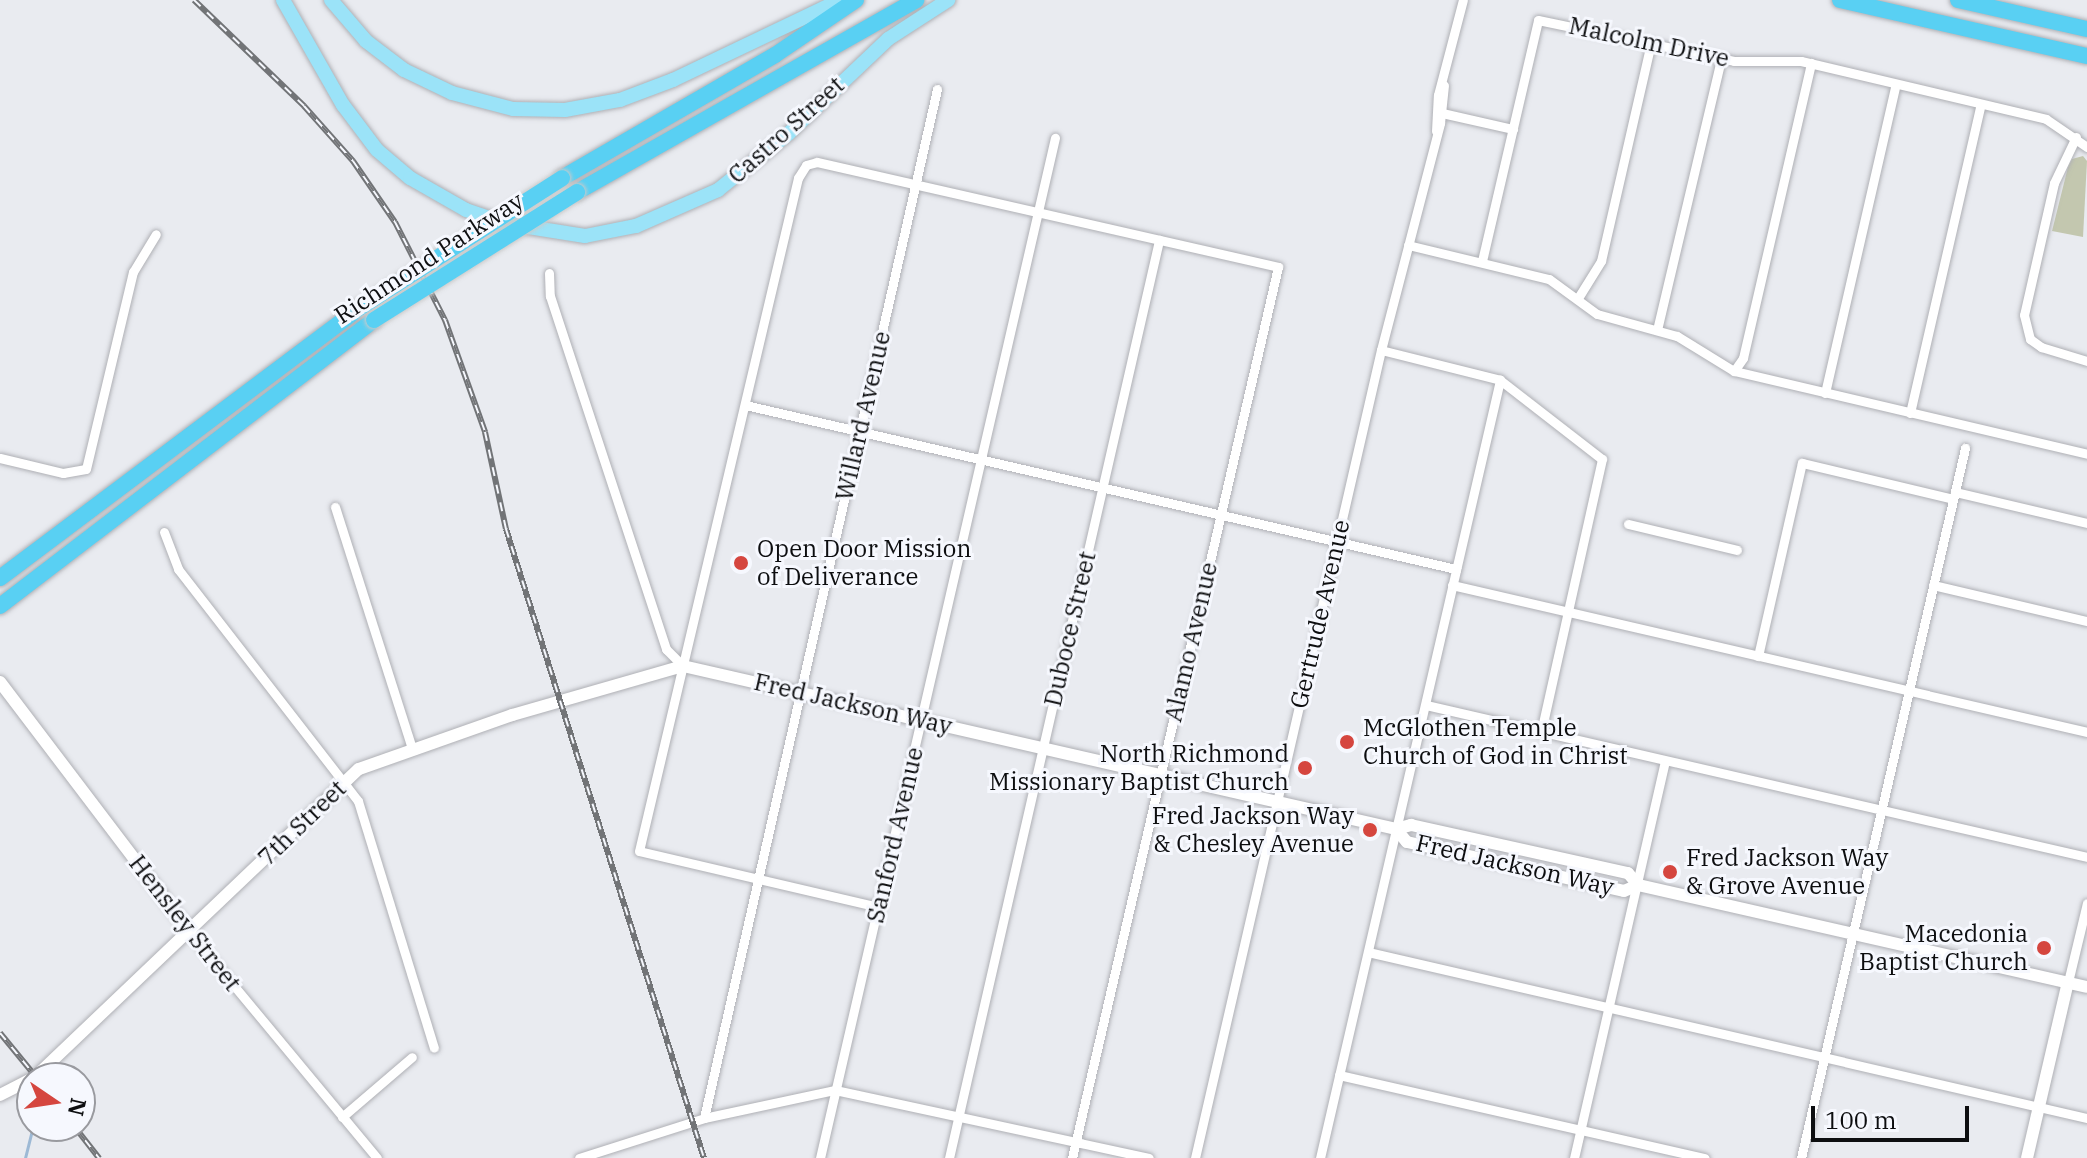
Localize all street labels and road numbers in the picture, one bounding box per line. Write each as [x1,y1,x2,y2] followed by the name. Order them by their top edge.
[1566,11,1732,73] street label: Malcolm Drive
[722,71,850,189] street label: Castro Street
[329,186,529,330] street label: Richmond Parkway
[830,328,896,504] street label: Willard Avenue
[1284,517,1356,711] street label: Gertrude Avenue
[1038,549,1102,709] street label: Duboce Street
[1159,559,1223,725] street label: Alamo Avenue
[751,667,955,741] street label: Fred Jackson Way
[861,744,929,926] street label: Sanford Avenue
[252,774,352,872] street label: 7th Street
[1413,828,1617,902] street label: Fred Jackson Way
[123,849,247,997] street label: Hensley Street

